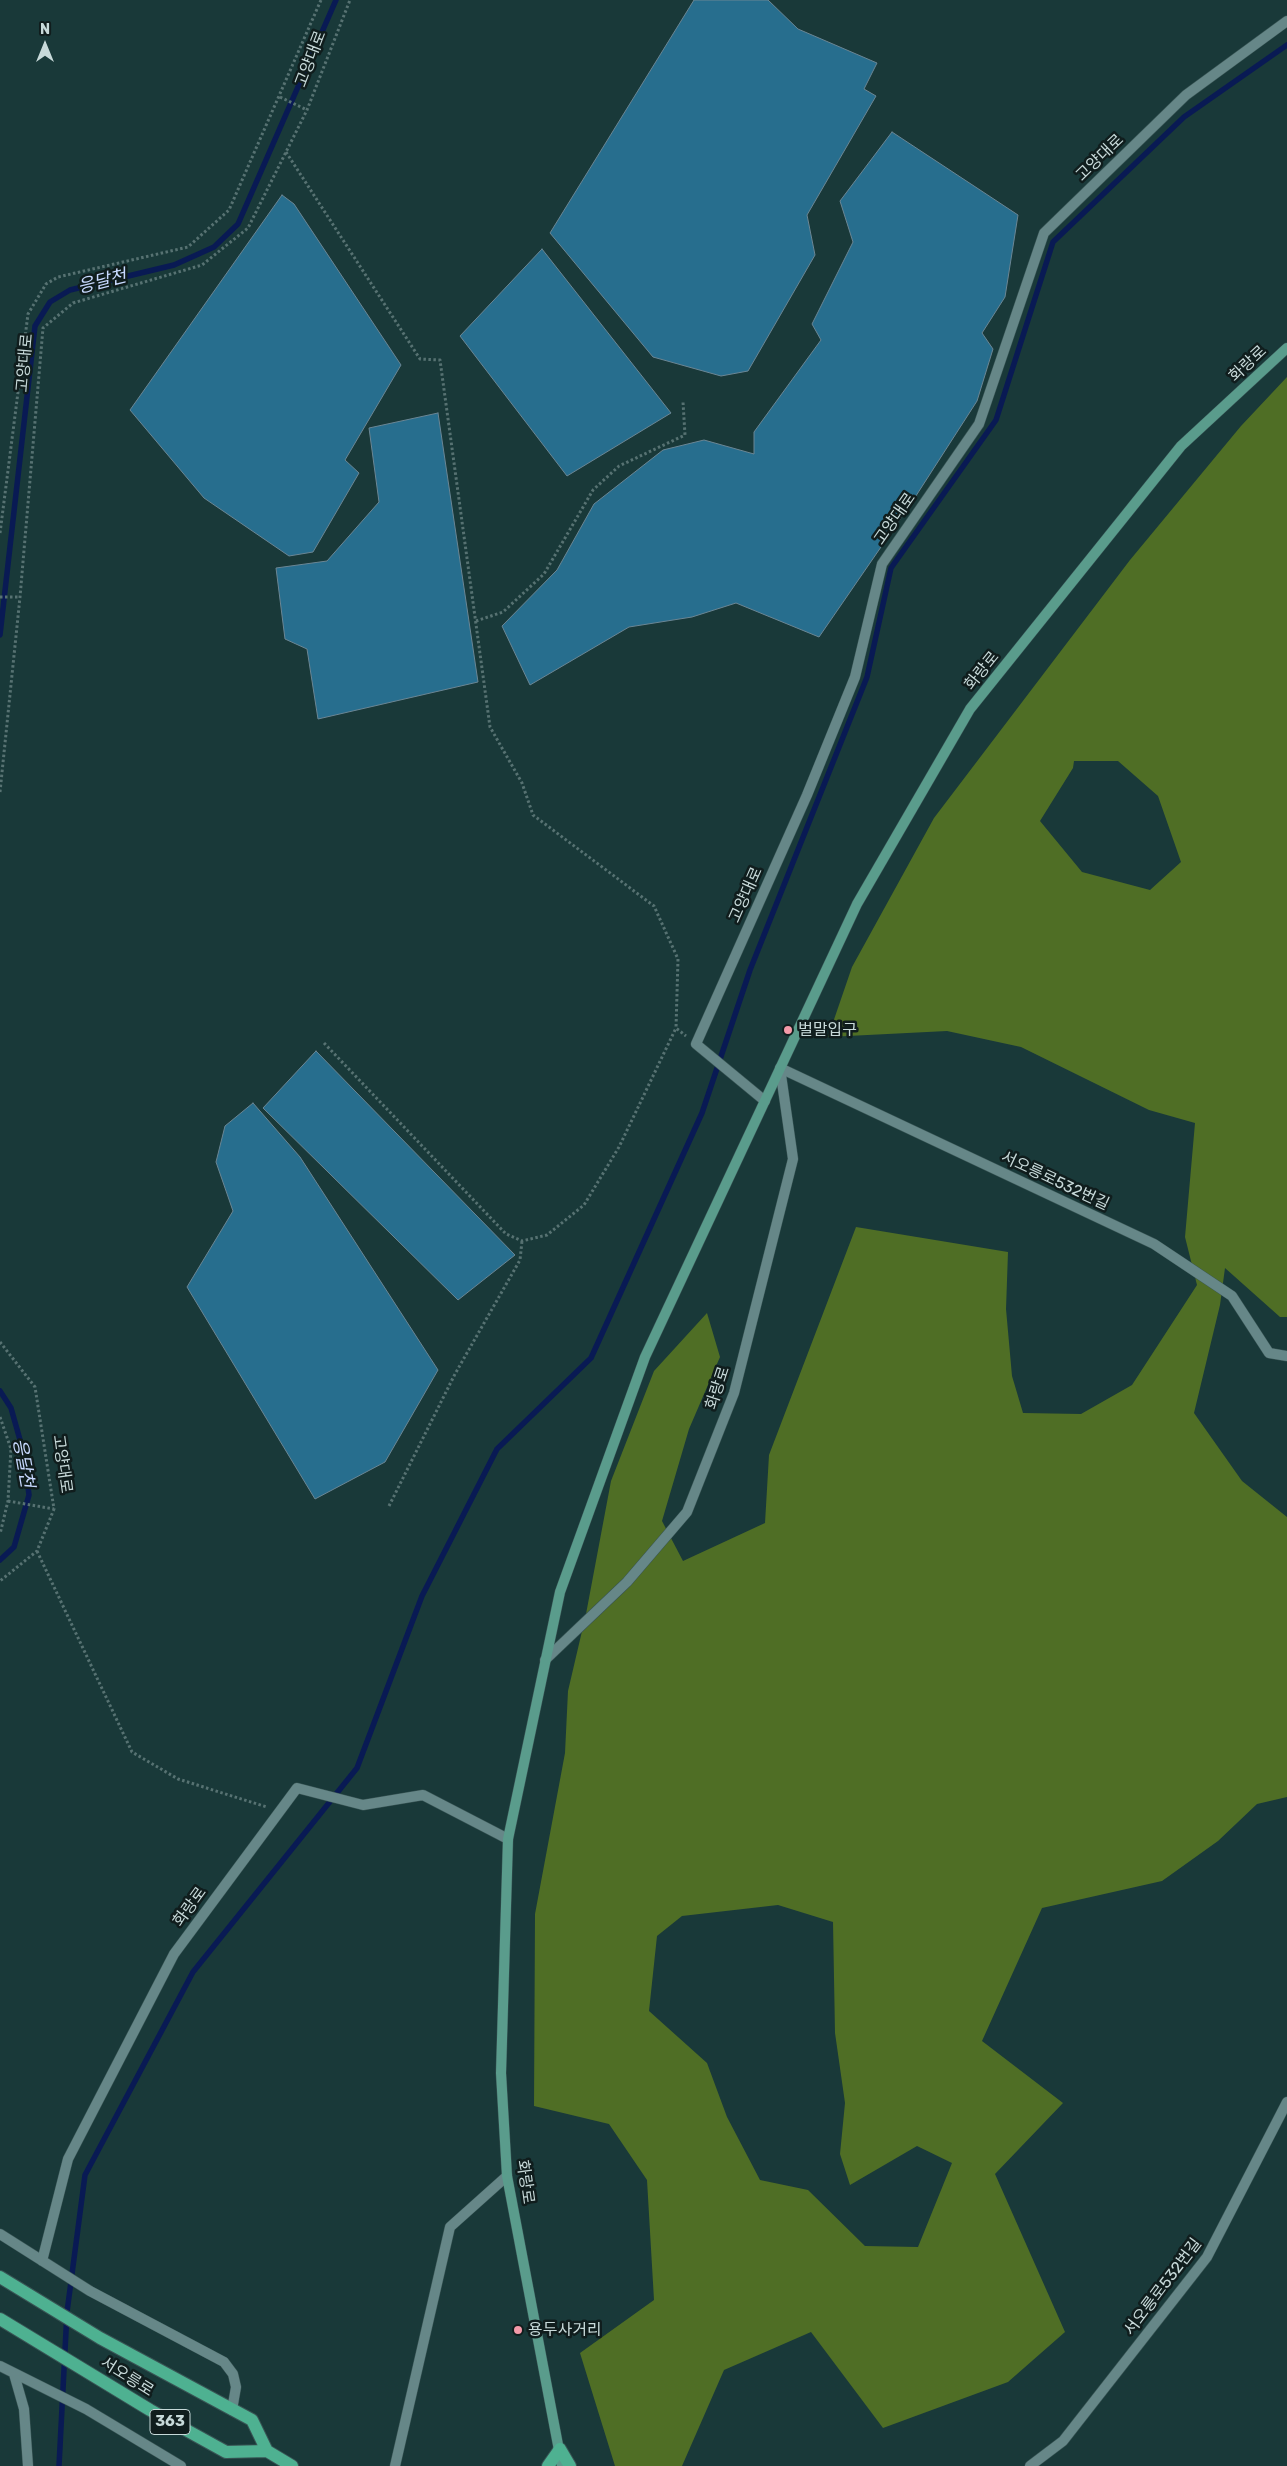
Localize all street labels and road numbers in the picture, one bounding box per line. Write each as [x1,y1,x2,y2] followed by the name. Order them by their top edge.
[291,28,331,90] street label: 고양대로
[1072,131,1128,185] street label: 고양대로
[13,333,37,393] street label: 고양대로
[1225,342,1271,386] street label: 화랑로
[870,489,920,549] street label: 고양대로
[961,648,1003,694] street label: 화랑로
[725,864,767,926] street label: 고양대로
[998,1148,1112,1214] street label: 서오릉로532번길
[702,1364,734,1412] street label: 화랑로
[48,1434,76,1494] street label: 고양대로
[169,1883,211,1931] street label: 화랑로
[512,2159,538,2205] street label: 화랑로
[1120,2235,1206,2339] street label: 서오릉로532번길
[97,2353,157,2401] street label: 서오릉로
[150,2410,190,2434] road number: 363

